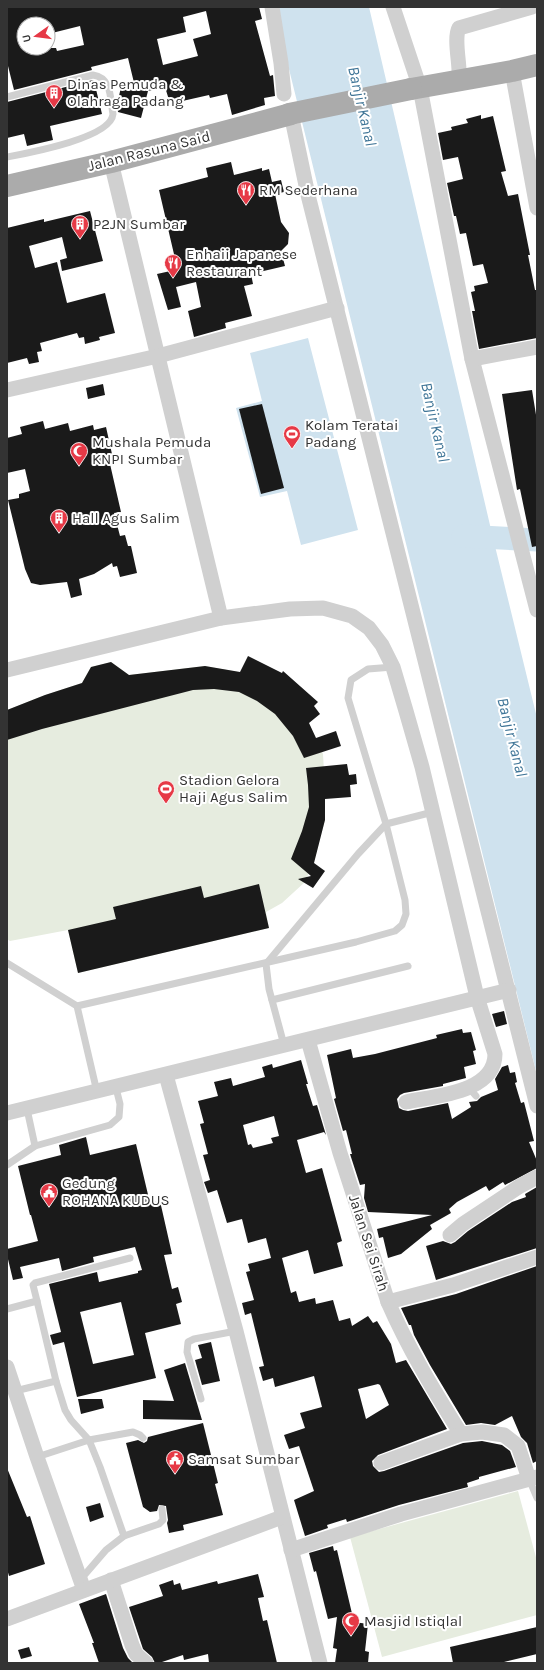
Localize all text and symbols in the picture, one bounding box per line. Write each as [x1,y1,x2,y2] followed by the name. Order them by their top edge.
[16,16,56,56] north arrow
[20,33,34,44] text: U
[344,64,381,148] water label: Banjir Kanal
[67,75,184,110] place label: Dinas Pemuda & Olahraga Padang
[44,83,64,108] building icon: Dinas Pemuda & Olahraga Padang
[86,127,212,175] street label: Jalan Rasuna Said
[236,180,256,205] restaurant icon: RM Sederhana
[259,181,358,199] place label: RM Sederhana
[70,214,90,239] building icon: P2JN Sumbar
[93,215,185,233] place label: P2JN Sumbar
[186,245,297,280] place label: Enhaii Japanese Restaurant
[163,253,183,278] restaurant icon: Enhaii Japanese Restaurant
[417,380,454,464] water label: Banjir Kanal
[305,416,399,451] place label: Kolam Teratai Padang
[282,424,302,449] sports icon: Kolam Teratai Padang
[92,433,211,468] place label: Mushala Pemuda KNPI Sumbar
[69,441,89,466] mosque icon: Mushala Pemuda KNPI Sumbar
[49,508,69,533] building icon: Hall Agus Salim
[72,509,180,527] place label: Hall Agus Salim
[493,695,532,779] water label: Banjir Kanal
[179,771,288,806] place label: Stadion Gelora Haji Agus Salim
[156,779,176,804] sports icon: Stadion Gelora Haji Agus Salim
[62,1174,170,1209] place label: Gedung ROHANA KUDUS
[39,1182,59,1207] public building icon: Gedung ROHANA KUDUS
[345,1192,393,1294] street label: Jalan Sei Sirah
[165,1449,185,1474] public building icon: Samsat Sumbar
[188,1450,300,1468] place label: Samsat Sumbar
[341,1611,361,1636] mosque icon: Masjid Istiqlal
[364,1612,462,1630] place label: Masjid Istiqlal

